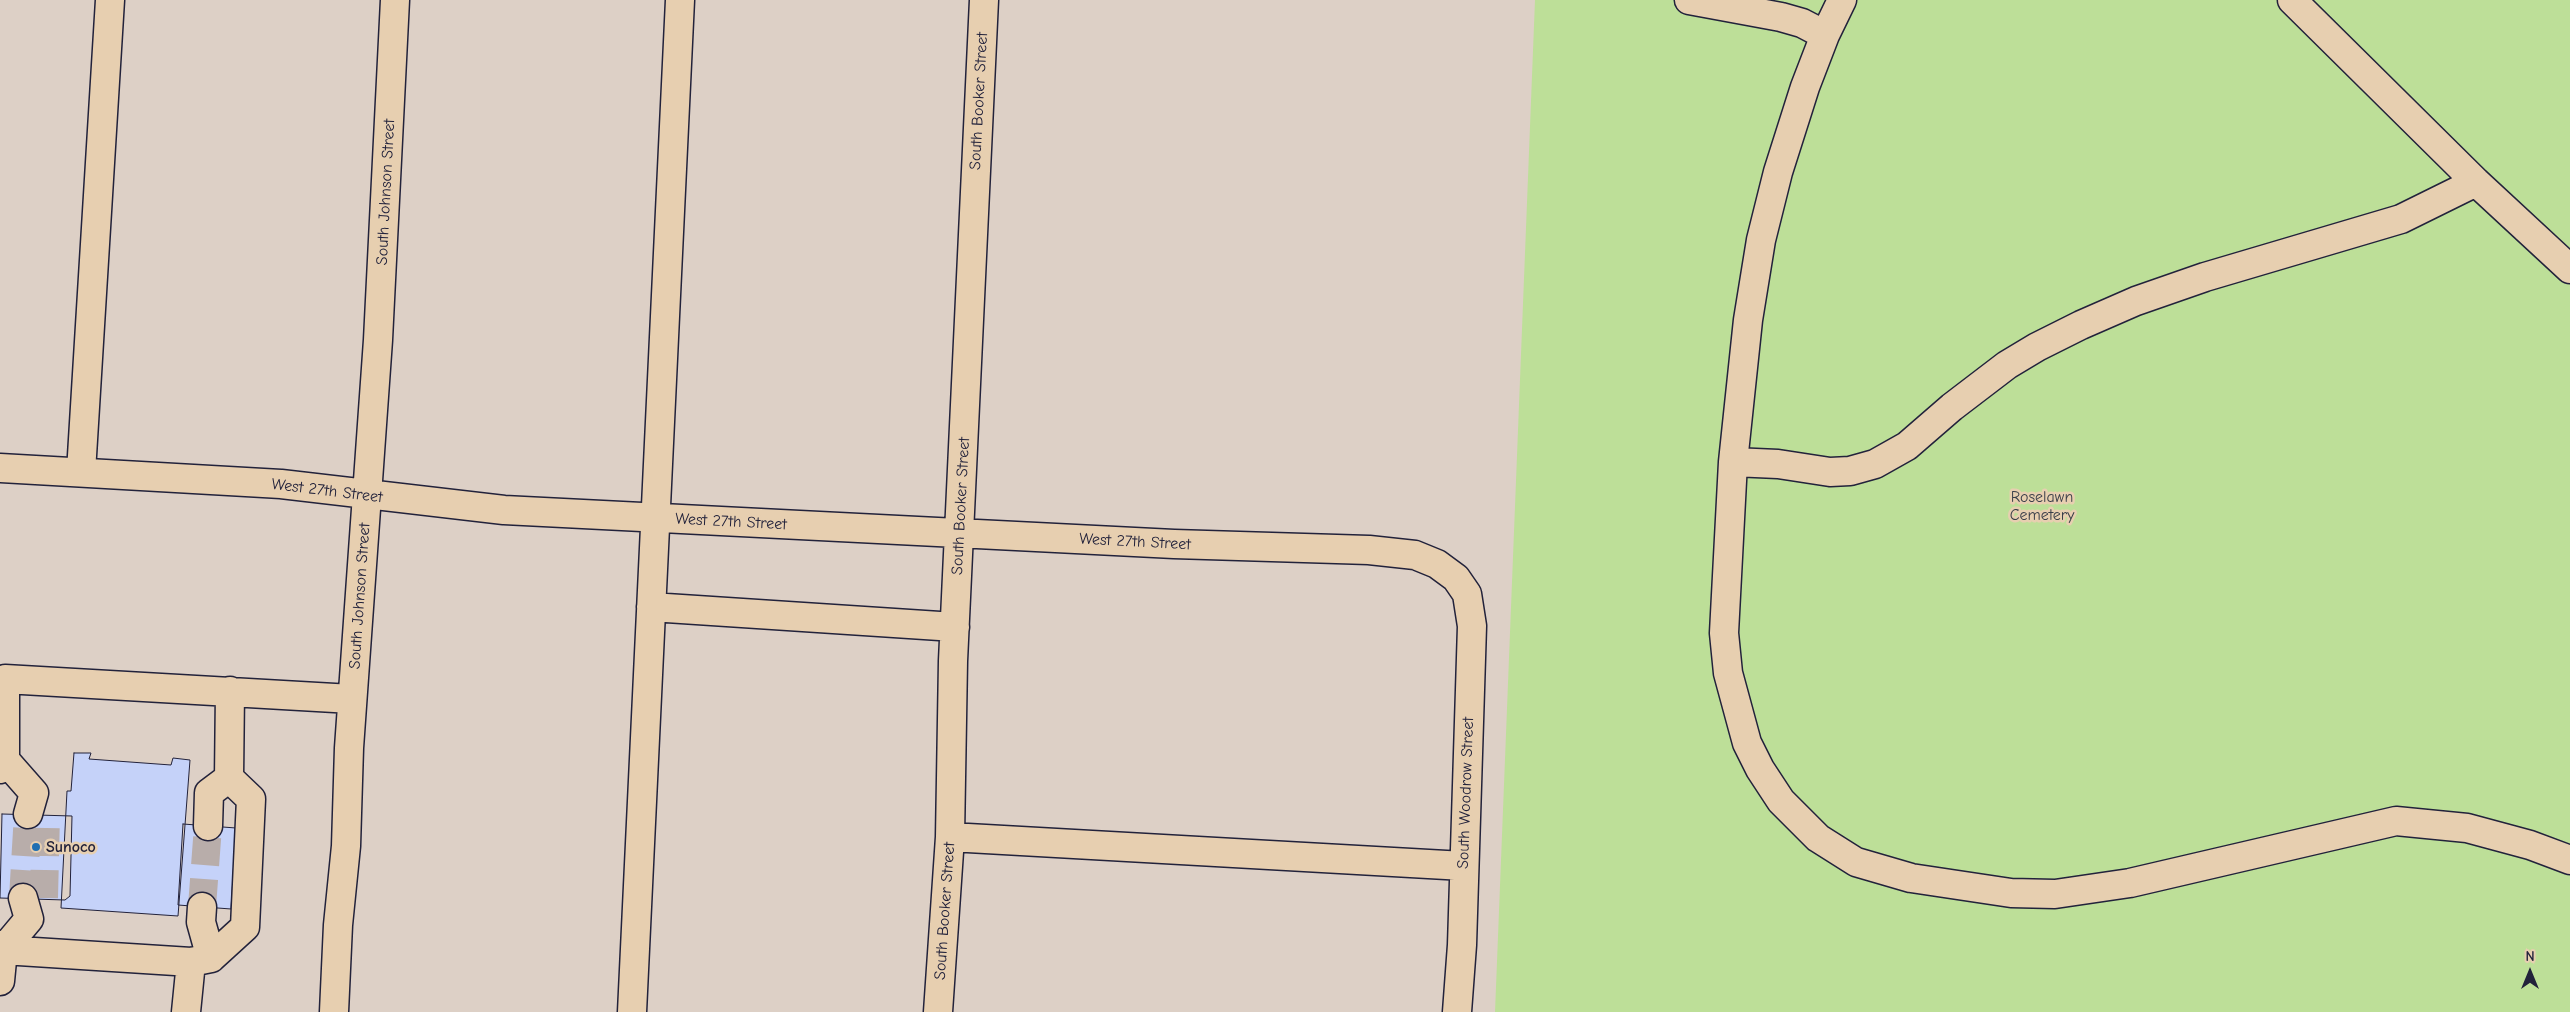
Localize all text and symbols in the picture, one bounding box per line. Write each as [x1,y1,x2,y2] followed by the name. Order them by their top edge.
[966,32,992,170] street label: South Booker Street
[373,118,399,266] street label: South Johnson Street
[948,437,974,575] street label: South Booker Street
[270,475,384,507] street label: West 27th Street
[2010,487,2074,525] park label: Roselawn Cemetery
[675,509,787,535] street label: West 27th Street
[345,522,375,670] street label: South Johnson Street
[1079,529,1191,555] street label: West 27th Street
[1454,717,1478,869] street label: South Woodrow Street
[46,837,96,857] place label: Sunoco
[30,841,42,853] marker: Sunoco
[931,841,959,981] street label: South Booker Street
[2505,947,2555,997] north arrow
[2525,948,2535,965] text: N

